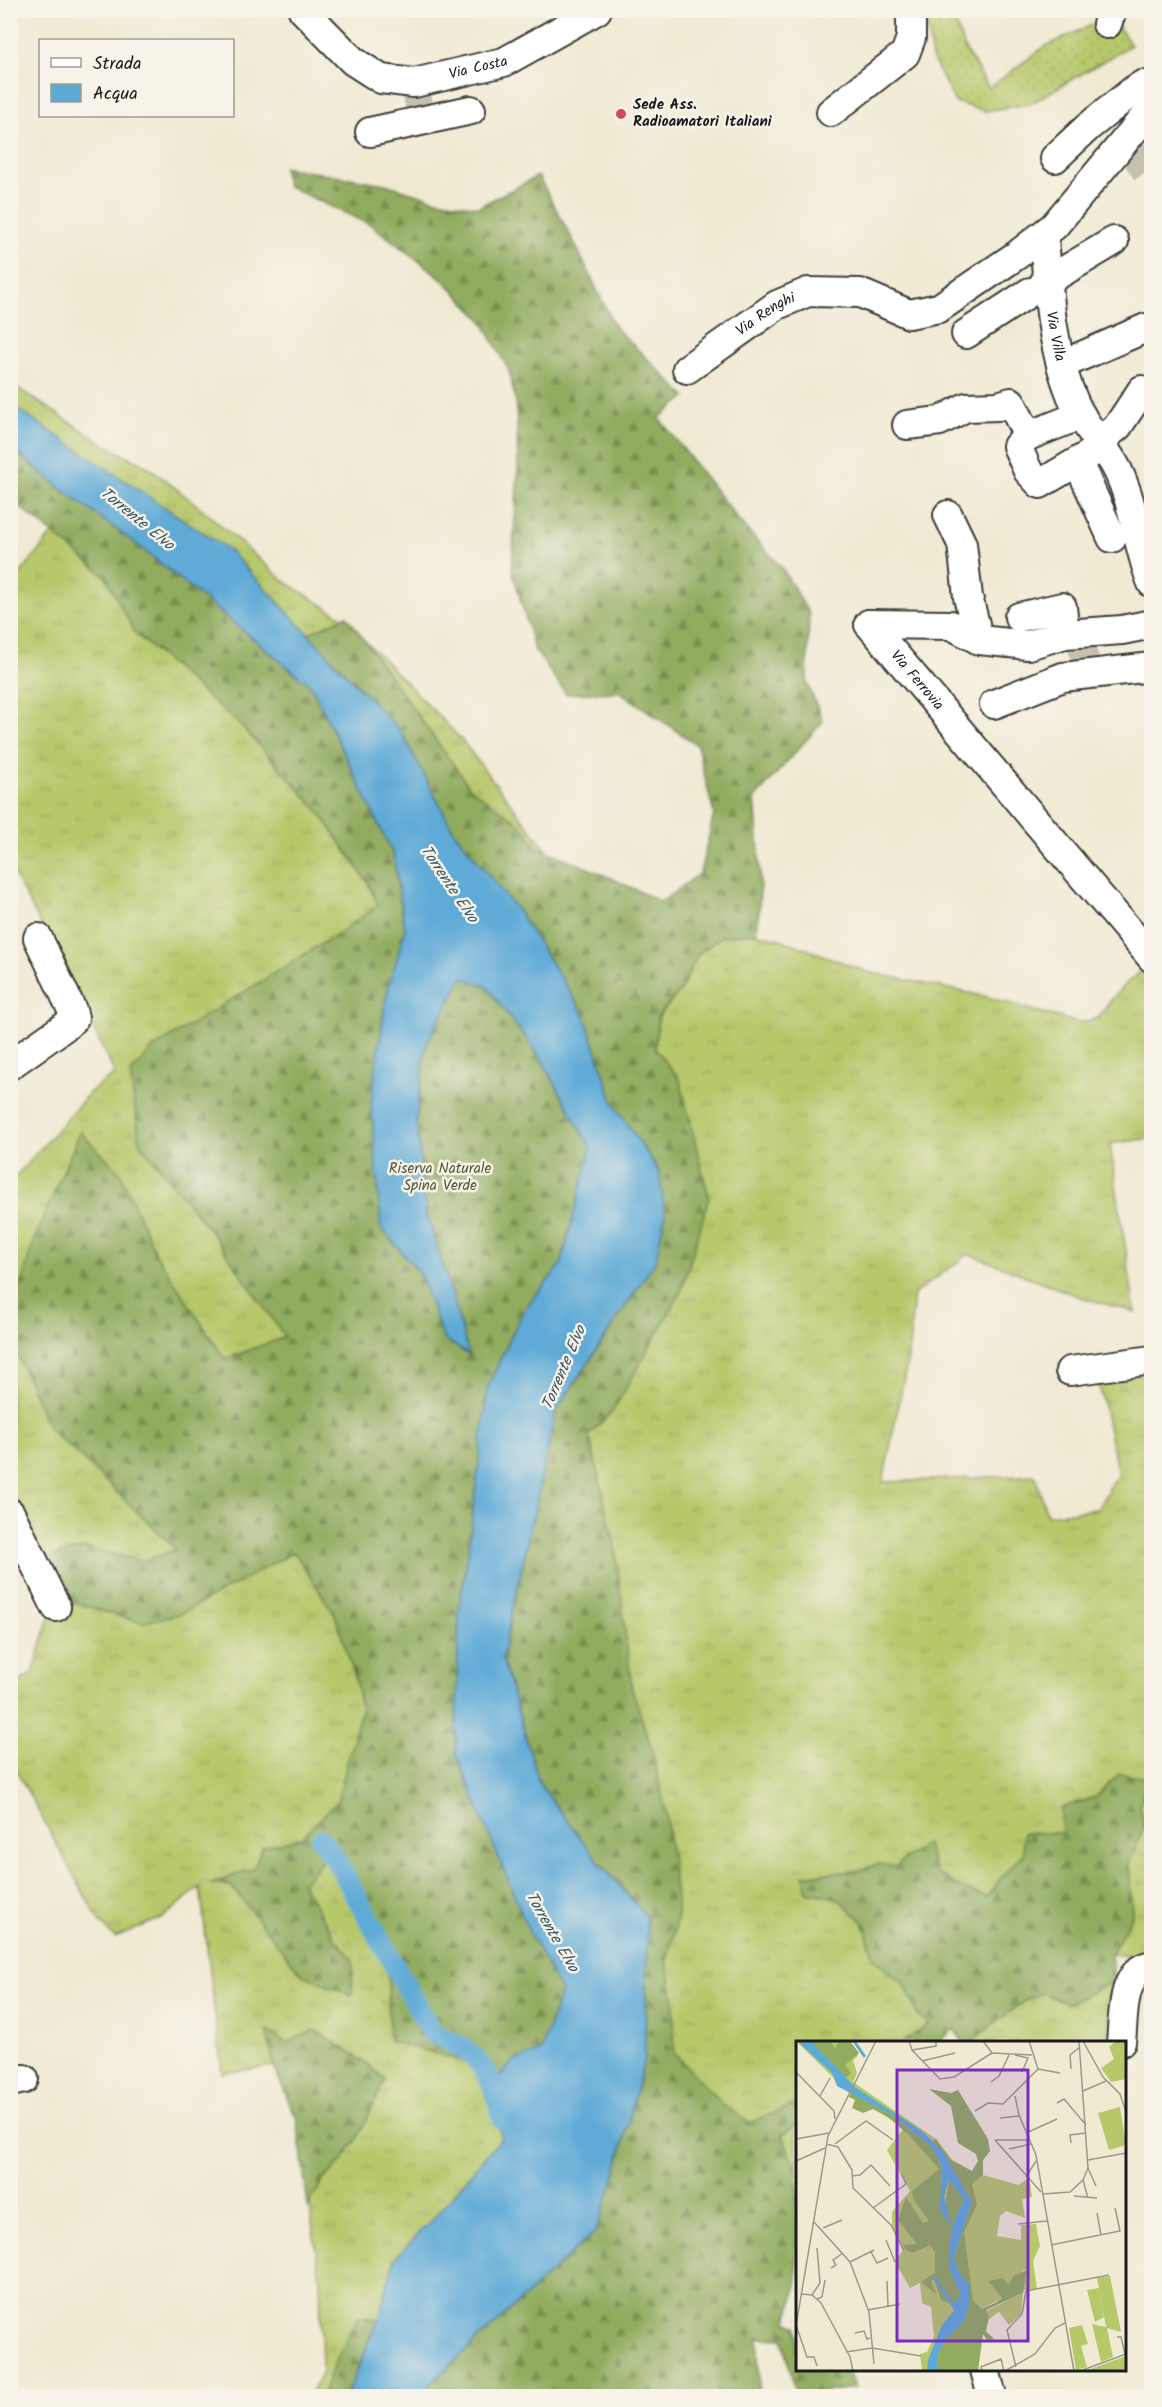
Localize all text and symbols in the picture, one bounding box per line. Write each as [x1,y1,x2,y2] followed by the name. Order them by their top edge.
[39,39,234,117] legend
[93,50,141,79] text: Strada
[447,50,510,86] street label: Via Costa
[93,80,138,109] text: Acqua
[633,93,773,134] place label: Sede Ass. Radioamatori Italiani
[614,107,628,121] marker: Sede Ass. Radioamatori Italiani
[731,286,800,343] street label: Via Renghi
[1039,310,1072,364] street label: Via Villa
[94,481,181,558] water label: Torrente Elvo
[884,645,950,716] street label: Via Ferrovia
[414,840,485,929] water label: Torrente Elvo
[389,1157,491,1198] park label: Riserva Naturale Spina Verde
[535,1320,594,1414] water label: Torrente Elvo
[519,1887,586,1978] water label: Torrente Elvo
[796,2041,1126,2371] inset map

